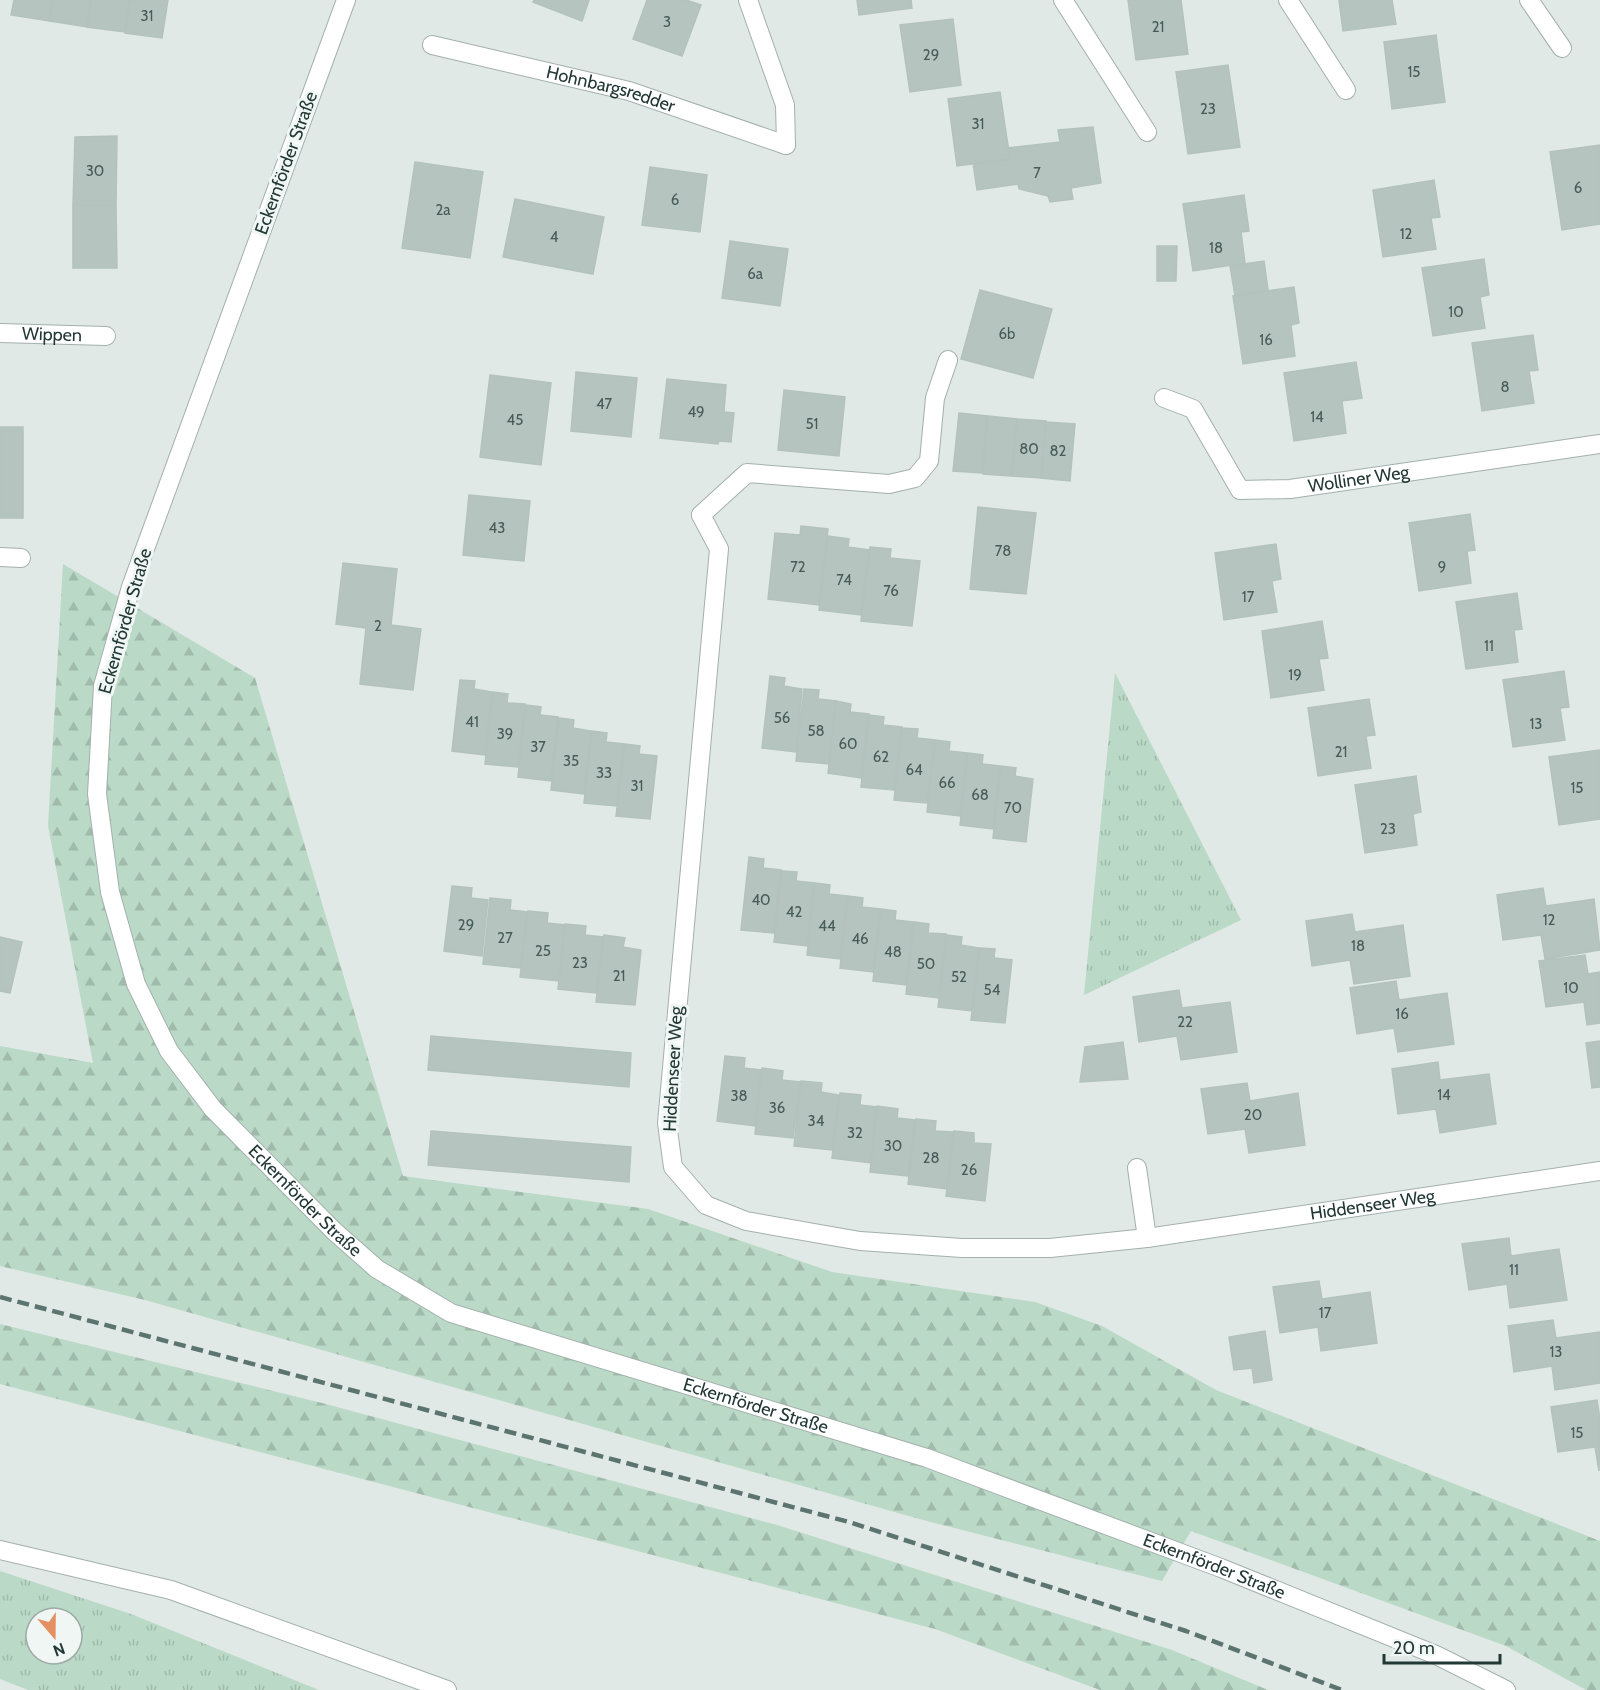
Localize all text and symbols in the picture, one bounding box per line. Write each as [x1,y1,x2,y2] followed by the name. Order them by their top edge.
[140,7,154,25] house number: 31
[663,13,671,31] house number: 3
[1152,18,1164,36] house number: 21
[923,46,939,64] house number: 29
[544,61,678,117] street label: Hohnbargsredder
[1407,63,1421,81] house number: 15
[250,89,322,237] street label: Eckernförder Straße
[1200,100,1216,118] house number: 23
[971,115,985,133] house number: 31
[86,162,104,180] house number: 30
[1033,164,1041,182] house number: 7
[1574,179,1582,197] house number: 6
[671,191,679,209] house number: 6
[435,201,451,219] house number: 2a
[1400,225,1413,243] house number: 12
[550,228,559,246] house number: 4
[1209,239,1223,257] house number: 18
[747,265,764,283] house number: 6a
[1448,303,1464,321] house number: 10
[22,323,82,346] street label: Wippen
[999,325,1015,343] house number: 6b
[1259,331,1273,349] house number: 16
[1500,378,1510,396] house number: 8
[596,395,613,413] house number: 47
[687,403,705,421] house number: 49
[1310,408,1324,426] house number: 14
[507,411,523,429] house number: 45
[805,415,819,433] house number: 51
[1019,440,1039,458] house number: 80
[1050,442,1067,460] house number: 82
[1306,461,1412,497] street label: Wolliner Weg
[489,519,505,537] house number: 43
[995,542,1011,560] house number: 78
[94,546,156,696] street label: Eckernförder Straße
[790,558,806,576] house number: 72
[1438,558,1446,576] house number: 9
[836,571,852,589] house number: 74
[883,582,899,600] house number: 76
[1242,588,1255,606] house number: 17
[374,617,382,635] house number: 2
[1484,637,1494,655] house number: 11
[1288,666,1302,684] house number: 19
[774,709,790,727] house number: 56
[465,713,479,731] house number: 41
[1529,715,1543,733] house number: 13
[807,722,825,740] house number: 58
[497,725,513,743] house number: 39
[839,735,858,753] house number: 60
[530,738,546,756] house number: 37
[1335,743,1347,761] house number: 21
[873,748,889,766] house number: 62
[563,752,579,770] house number: 35
[905,761,923,779] house number: 64
[596,764,612,782] house number: 33
[938,774,956,792] house number: 66
[630,777,644,795] house number: 31
[1570,779,1584,797] house number: 15
[971,786,989,804] house number: 68
[1004,799,1022,817] house number: 70
[1380,820,1396,838] house number: 23
[751,891,771,909] house number: 40
[786,903,802,921] house number: 42
[1543,911,1556,929] house number: 12
[458,916,474,934] house number: 29
[818,917,836,935] house number: 44
[497,929,513,947] house number: 27
[851,930,869,948] house number: 46
[1351,937,1365,955] house number: 18
[535,942,551,960] house number: 25
[884,943,902,961] house number: 48
[572,954,588,972] house number: 23
[917,955,935,973] house number: 50
[613,967,625,985] house number: 21
[951,968,967,986] house number: 52
[1563,979,1579,997] house number: 10
[984,981,1001,999] house number: 54
[659,1005,687,1132] street label: Hiddenseer Weg
[1395,1005,1409,1023] house number: 16
[1177,1013,1193,1031] house number: 22
[1437,1086,1451,1104] house number: 14
[730,1087,748,1105] house number: 38
[769,1099,785,1117] house number: 36
[1244,1106,1262,1124] house number: 20
[808,1112,825,1130] house number: 34
[847,1124,863,1142] house number: 32
[884,1137,902,1155] house number: 30
[244,1140,366,1261] street label: Eckernförder Straße
[923,1149,939,1167] house number: 28
[961,1161,977,1179] house number: 26
[1309,1184,1437,1225] street label: Hiddenseer Weg
[1509,1261,1519,1279] house number: 11
[1319,1304,1332,1322] house number: 17
[1549,1343,1563,1361] house number: 13
[680,1373,831,1438] street label: Eckernförder Straße
[1570,1424,1584,1442] house number: 15
[1140,1529,1289,1604] street label: Eckernförder Straße
[24,1606,84,1666] north arrow
[1384,1627,1500,1665] scale bar
[1393,1637,1435,1659] text: 20 m
[50,1639,68,1660] text: N

